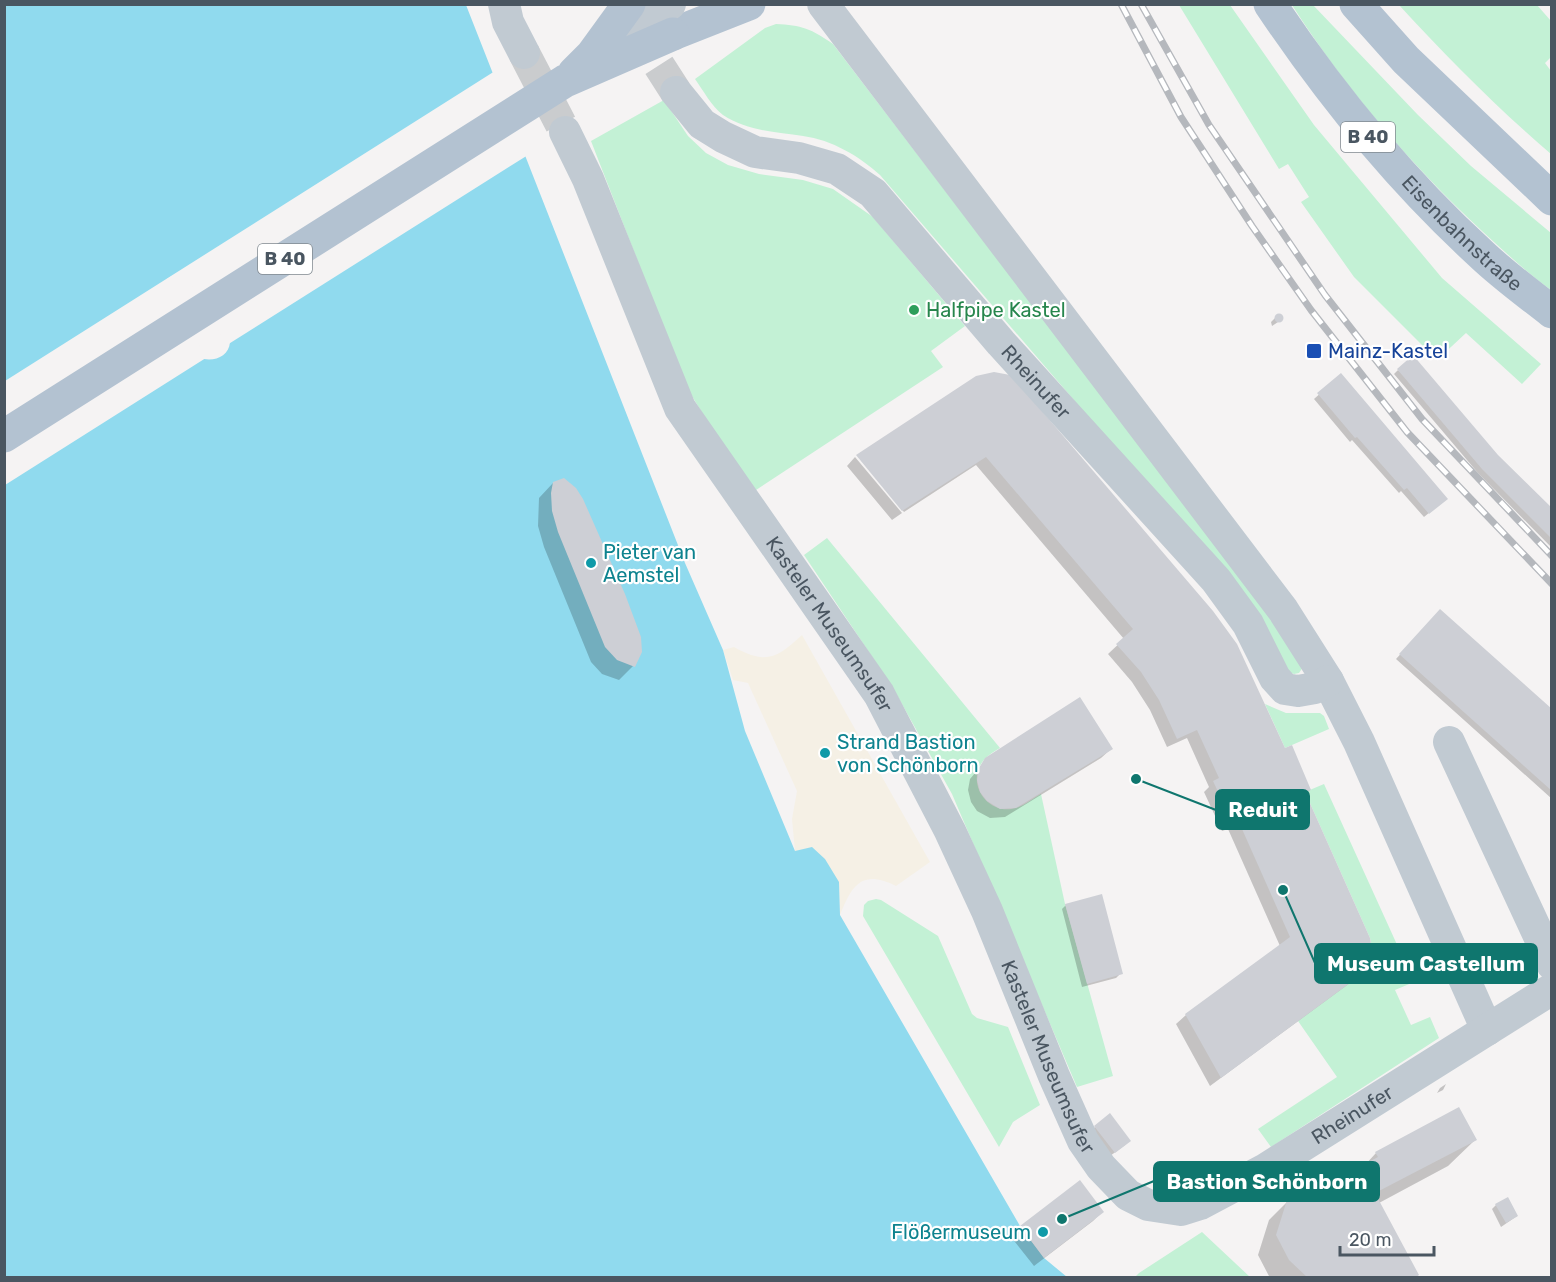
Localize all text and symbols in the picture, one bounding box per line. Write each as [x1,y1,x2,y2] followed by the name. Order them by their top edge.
[1341,122,1395,152] road number: B 40
[1397,170,1527,296] street label: Eisenbahnstraße
[258,244,312,274] road number: B 40
[926,298,1066,322] place label: Halfpipe Kastel
[907,303,921,317] marker: Halfpipe Kastel
[1328,339,1448,363] place label: Mainz-Kastel
[996,340,1076,424] street label: Rheinufer
[1305,342,1323,360] marker: Mainz-Kastel
[761,532,898,716] street label: Kasteler Museumsufer
[603,540,696,587] place label: Pieter van Aemstel
[584,556,598,570] marker: Pieter van Aemstel
[837,730,979,777] place label: Strand Bastion von Schönborn
[818,746,832,760] marker: Strand Bastion von Schönborn
[1216,790,1309,829] callout: Reduit
[1228,797,1298,822] text: Reduit
[1315,944,1537,983] callout: Museum Castellum
[1327,951,1525,976] text: Museum Castellum
[996,957,1100,1159] street label: Kasteler Museumsufer
[1307,1080,1398,1149] street label: Rheinufer
[1154,1162,1379,1201] callout: Bastion Schönborn
[1167,1169,1367,1194] text: Bastion Schönborn
[1340,1219,1434,1257] scale bar
[891,1220,1031,1244] place label: Flößermuseum
[1036,1225,1050,1239] marker: Flößermuseum
[1349,1229,1391,1251] text: 20 m

